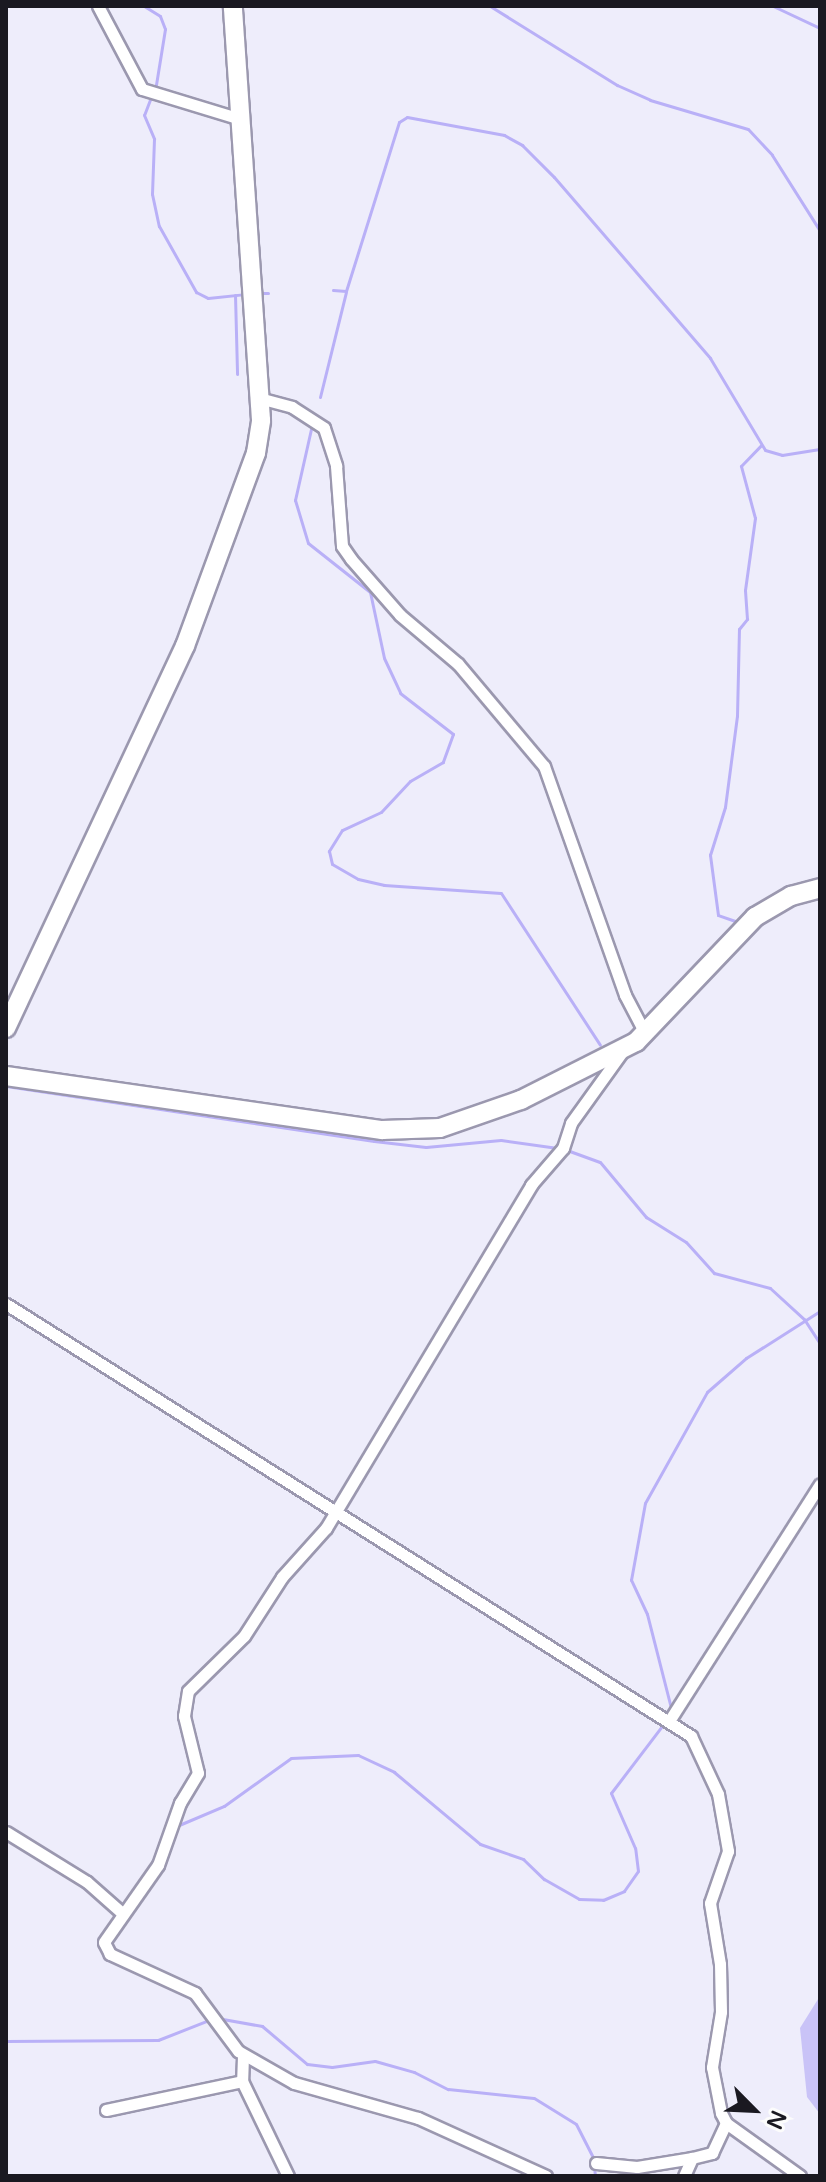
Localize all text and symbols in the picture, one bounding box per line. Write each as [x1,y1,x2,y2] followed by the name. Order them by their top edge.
[714,2070,794,2150] north arrow
[760,2106,791,2133] text: N

